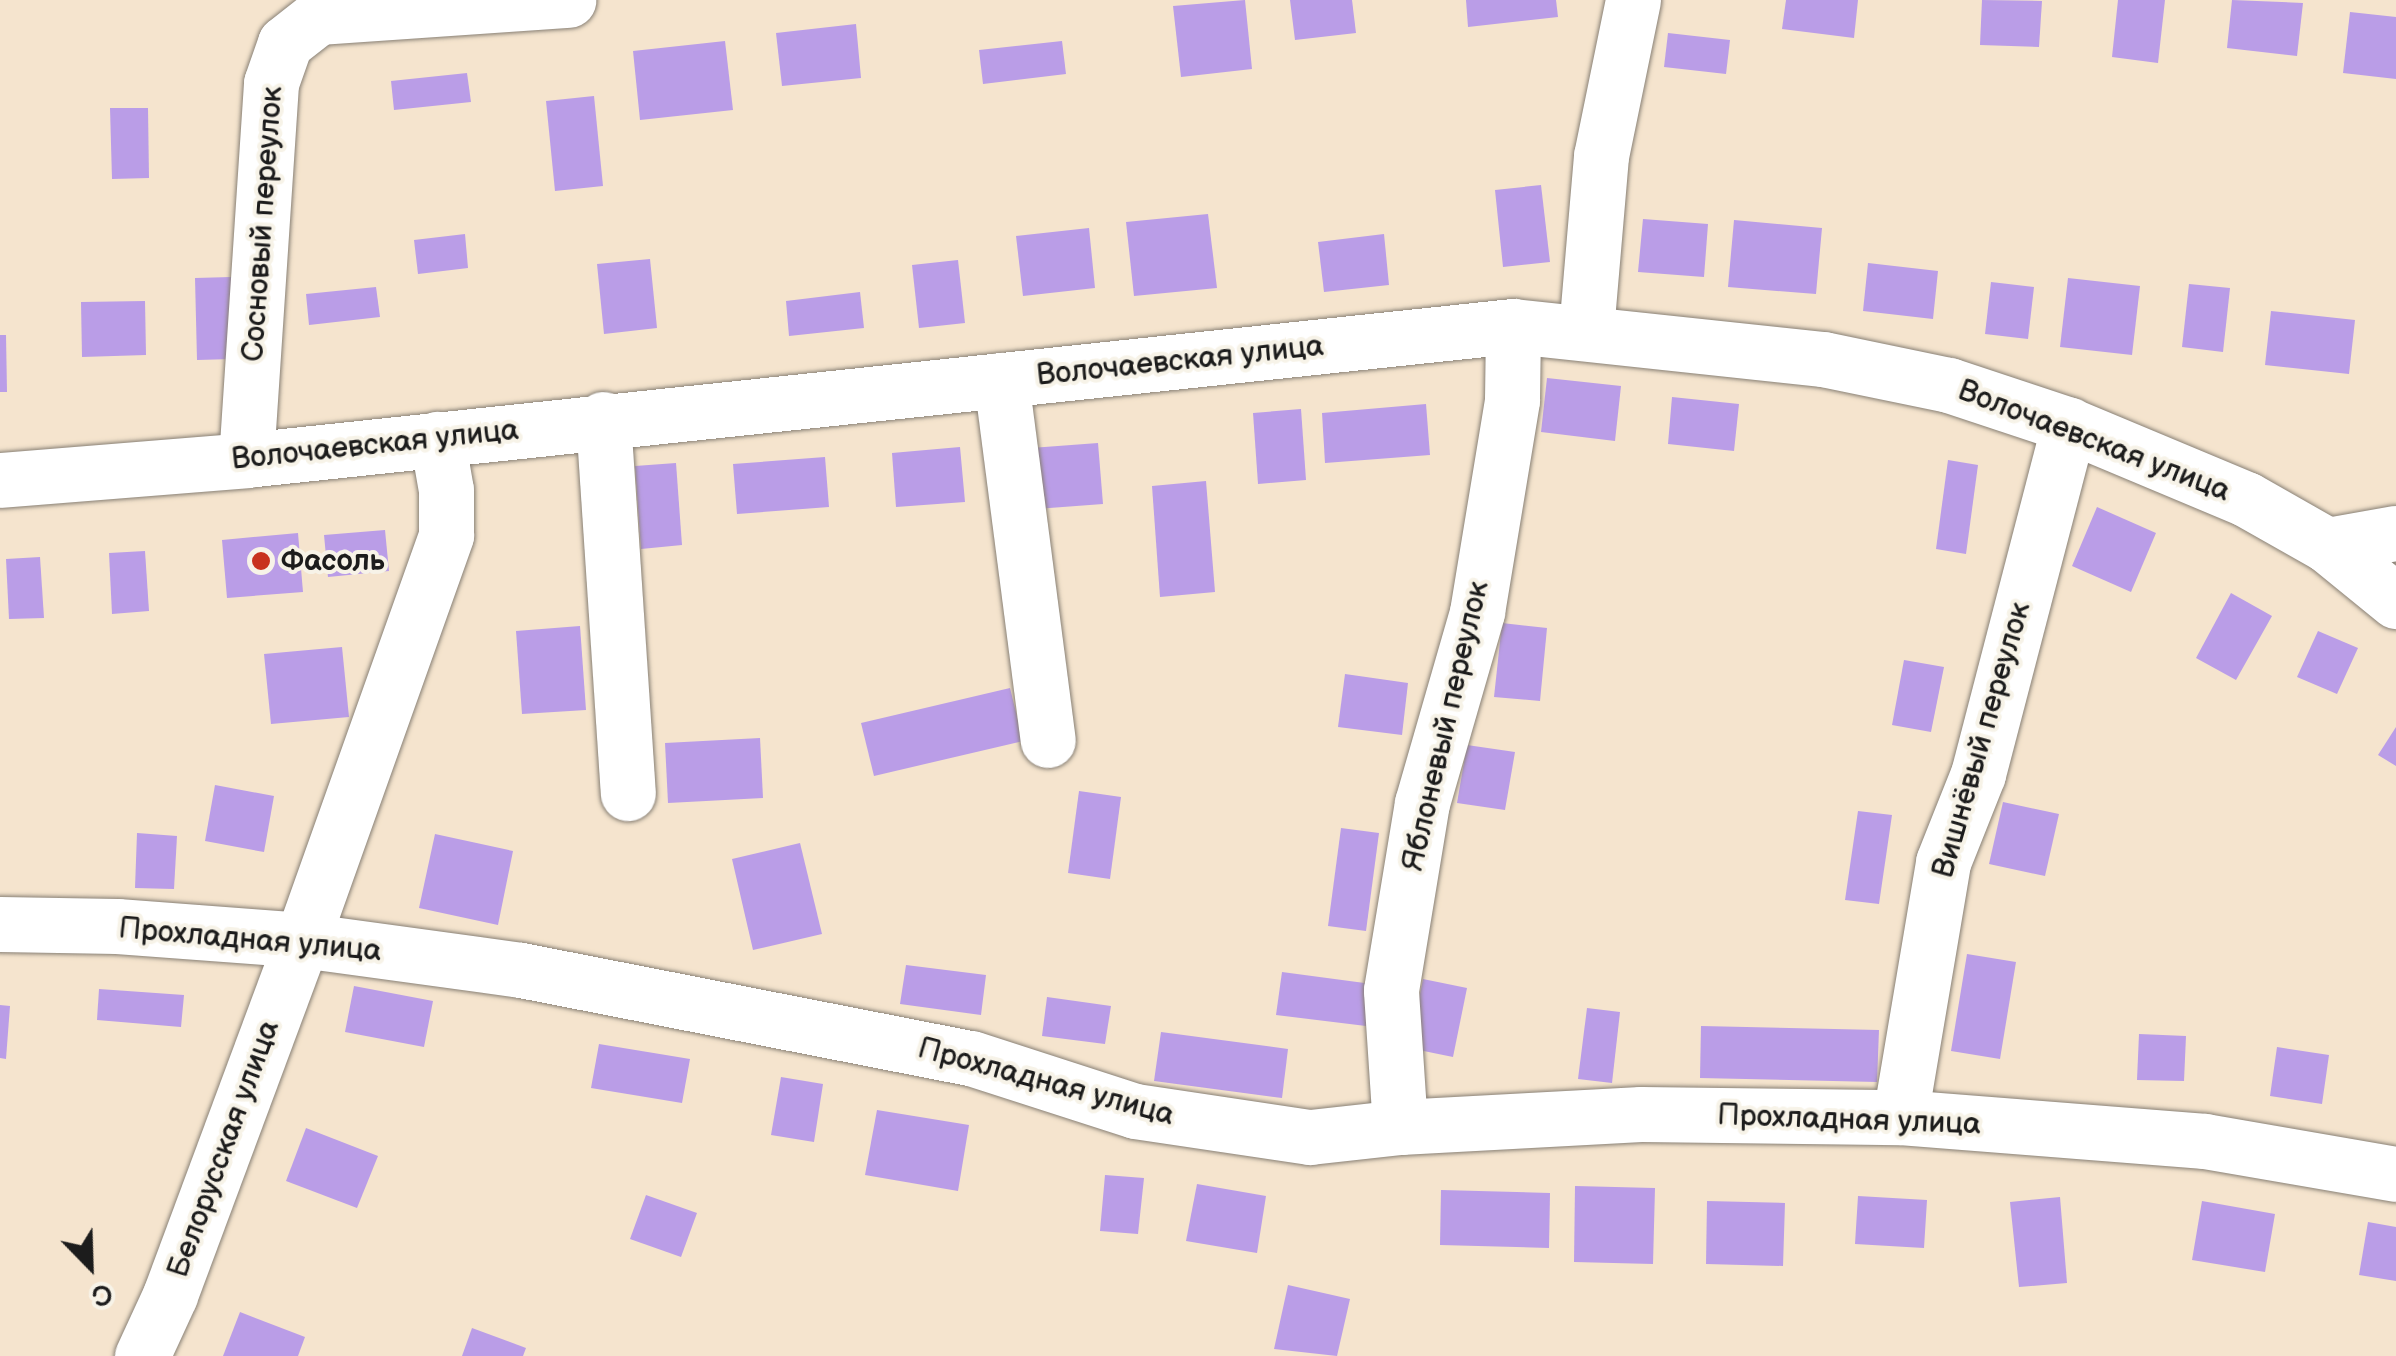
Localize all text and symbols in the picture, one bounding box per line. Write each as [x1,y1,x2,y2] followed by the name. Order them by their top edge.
[235,85,291,363] street label: Сосновый переулок
[1035,328,1325,394] street label: Волочаевская улица
[1953,373,2235,509] street label: Волочаевская улица
[230,412,520,478] street label: Волочаевская улица
[281,543,385,579] place label: Фасоль
[250,550,272,572] marker: Фасоль
[1395,577,1497,875] street label: Яблоневый переулок
[1925,598,2039,882] street label: Вишнёвый переулок
[117,911,383,969] street label: Прохладная улица
[161,1015,287,1283] street label: Белорусская улица
[914,1030,1178,1134] street label: Прохладная улица
[1717,1097,1981,1143] street label: Прохладная улица
[40,1216,140,1316] north arrow
[87,1275,117,1313] text: С

